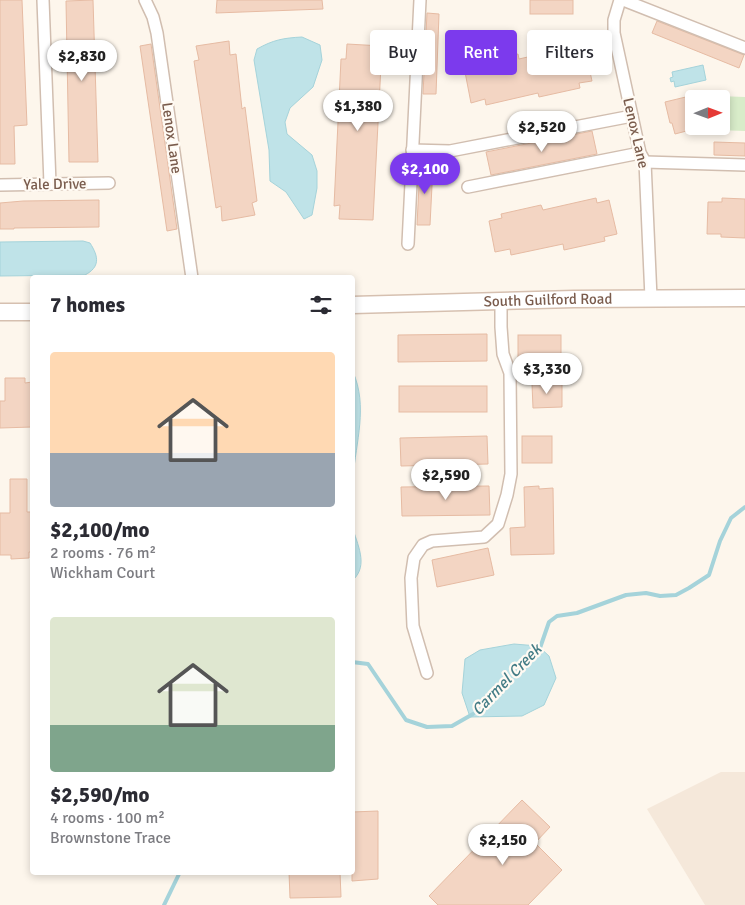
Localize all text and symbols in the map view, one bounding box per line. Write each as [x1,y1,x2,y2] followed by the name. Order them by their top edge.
[370,30,435,75] chip: Buy
[445,30,517,75] chip: Rent
[527,30,612,75] chip: Filters
[41,39,123,82] pin: $2,830
[58,46,106,66] text: $2,830
[317,90,399,132] pin: $1,380
[685,90,730,135] north arrow
[685,90,730,135] map controls
[334,96,382,116] text: $1,380
[619,96,653,170] street label: Lenox Lane
[158,101,186,175] street label: Lenox Lane
[501,110,583,153] pin: $2,520
[518,117,566,137] text: $2,520
[384,152,466,195] pin: $2,100
[401,159,449,179] text: $2,100
[23,174,87,194] street label: Yale Drive
[483,290,612,310] street label: South Guilford Road
[307,291,335,319] icon: filters
[50,292,125,318] text: 7 homes
[506,352,588,395] pin: $3,330
[523,359,571,379] text: $3,330
[148,385,238,475] icon: home
[405,458,487,501] pin: $2,590
[422,465,470,485] text: $2,590
[50,517,149,543] text: $2,100/mo
[50,543,156,563] text: 2 rooms · 76 m²
[50,563,155,583] text: Wickham Court
[468,638,547,720] water label: Carmel Creek
[148,650,238,740] icon: home
[50,782,149,808] text: $2,590/mo
[50,808,165,828] text: 4 rooms · 100 m²
[462,824,544,866] pin: $2,150
[50,828,171,848] text: Brownstone Trace
[479,830,527,850] text: $2,150

